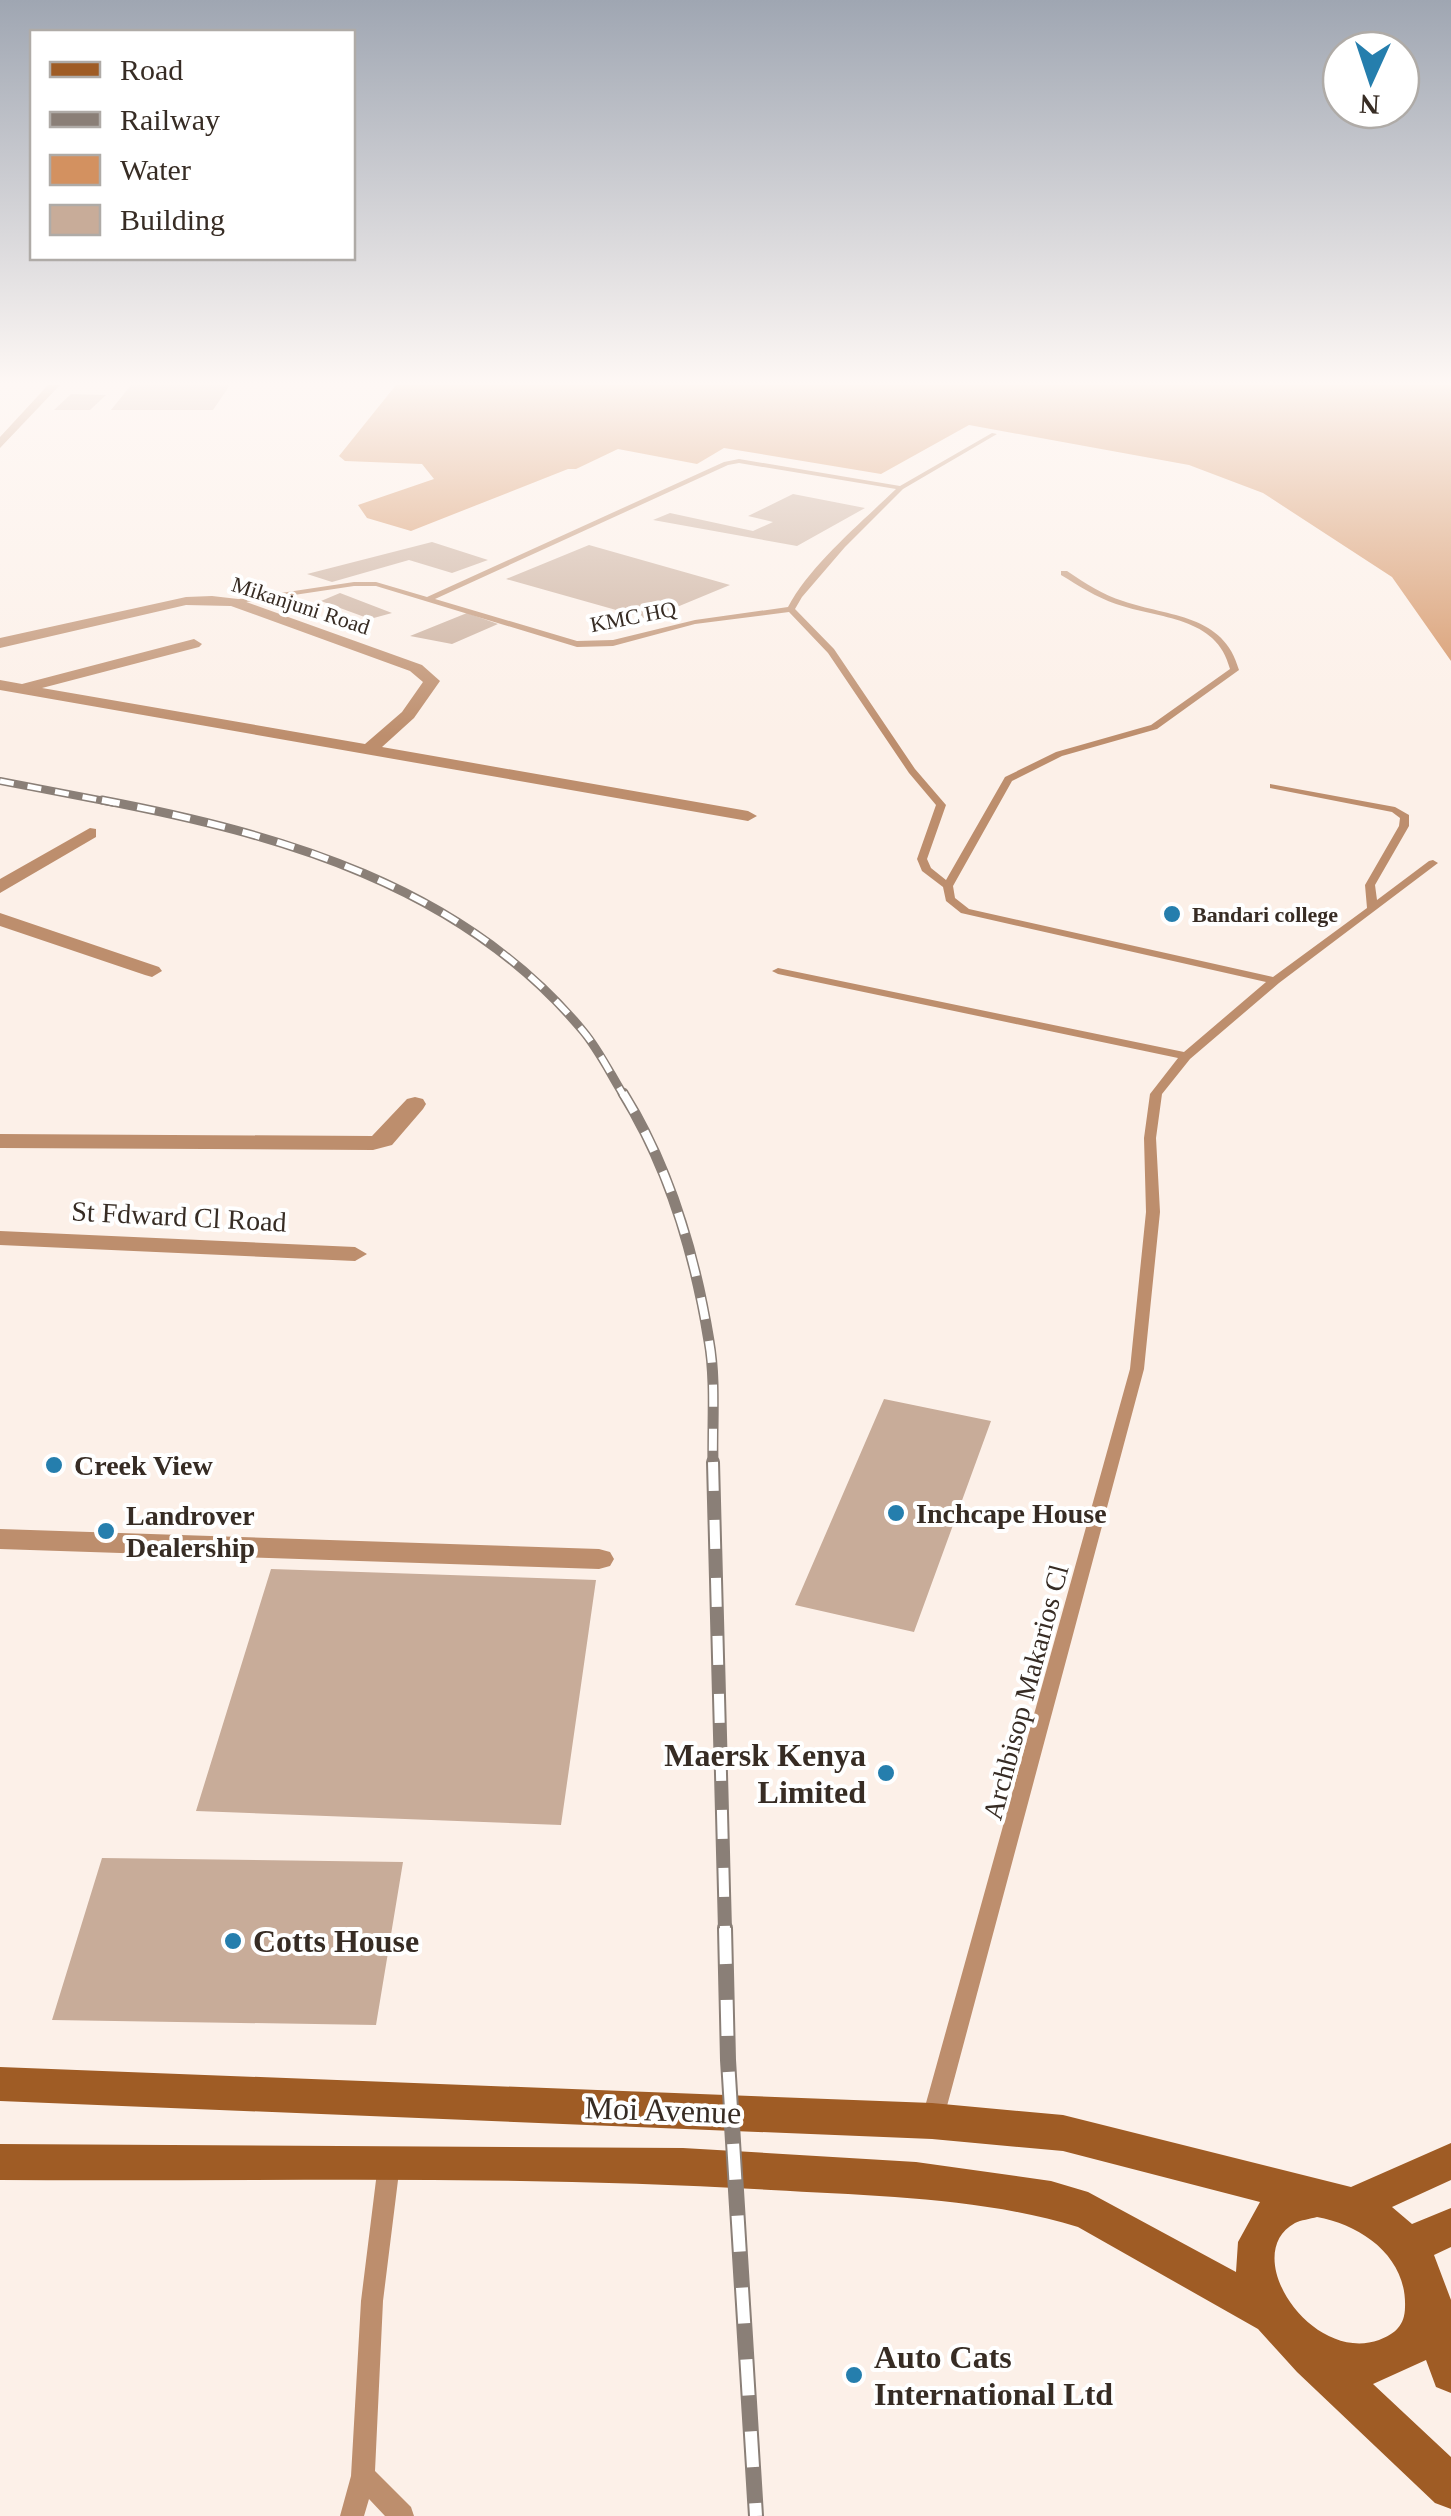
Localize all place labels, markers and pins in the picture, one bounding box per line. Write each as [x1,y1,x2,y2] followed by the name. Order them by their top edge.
[1192,902,1338,927] place label: Bandari college
[1161,903,1183,925] marker: Bandari college
[74,1450,213,1481] place label: Creek View
[43,1454,65,1476] marker: Creek View
[916,1498,1107,1529] place label: Inchcape House
[126,1500,255,1563] place label: Landrover Dealership
[885,1502,907,1524] marker: Inchcape House
[95,1520,117,1542] marker: Landrover Dealership
[664,1737,866,1810] place label: Maersk Kenya Limited
[875,1762,897,1784] marker: Maersk Kenya Limited
[253,1923,419,1959] place label: Cotts House
[222,1930,244,1952] marker: Cotts House
[874,2339,1113,2412] place label: Auto Cats International Ltd
[843,2364,865,2386] marker: Auto Cats International Ltd

